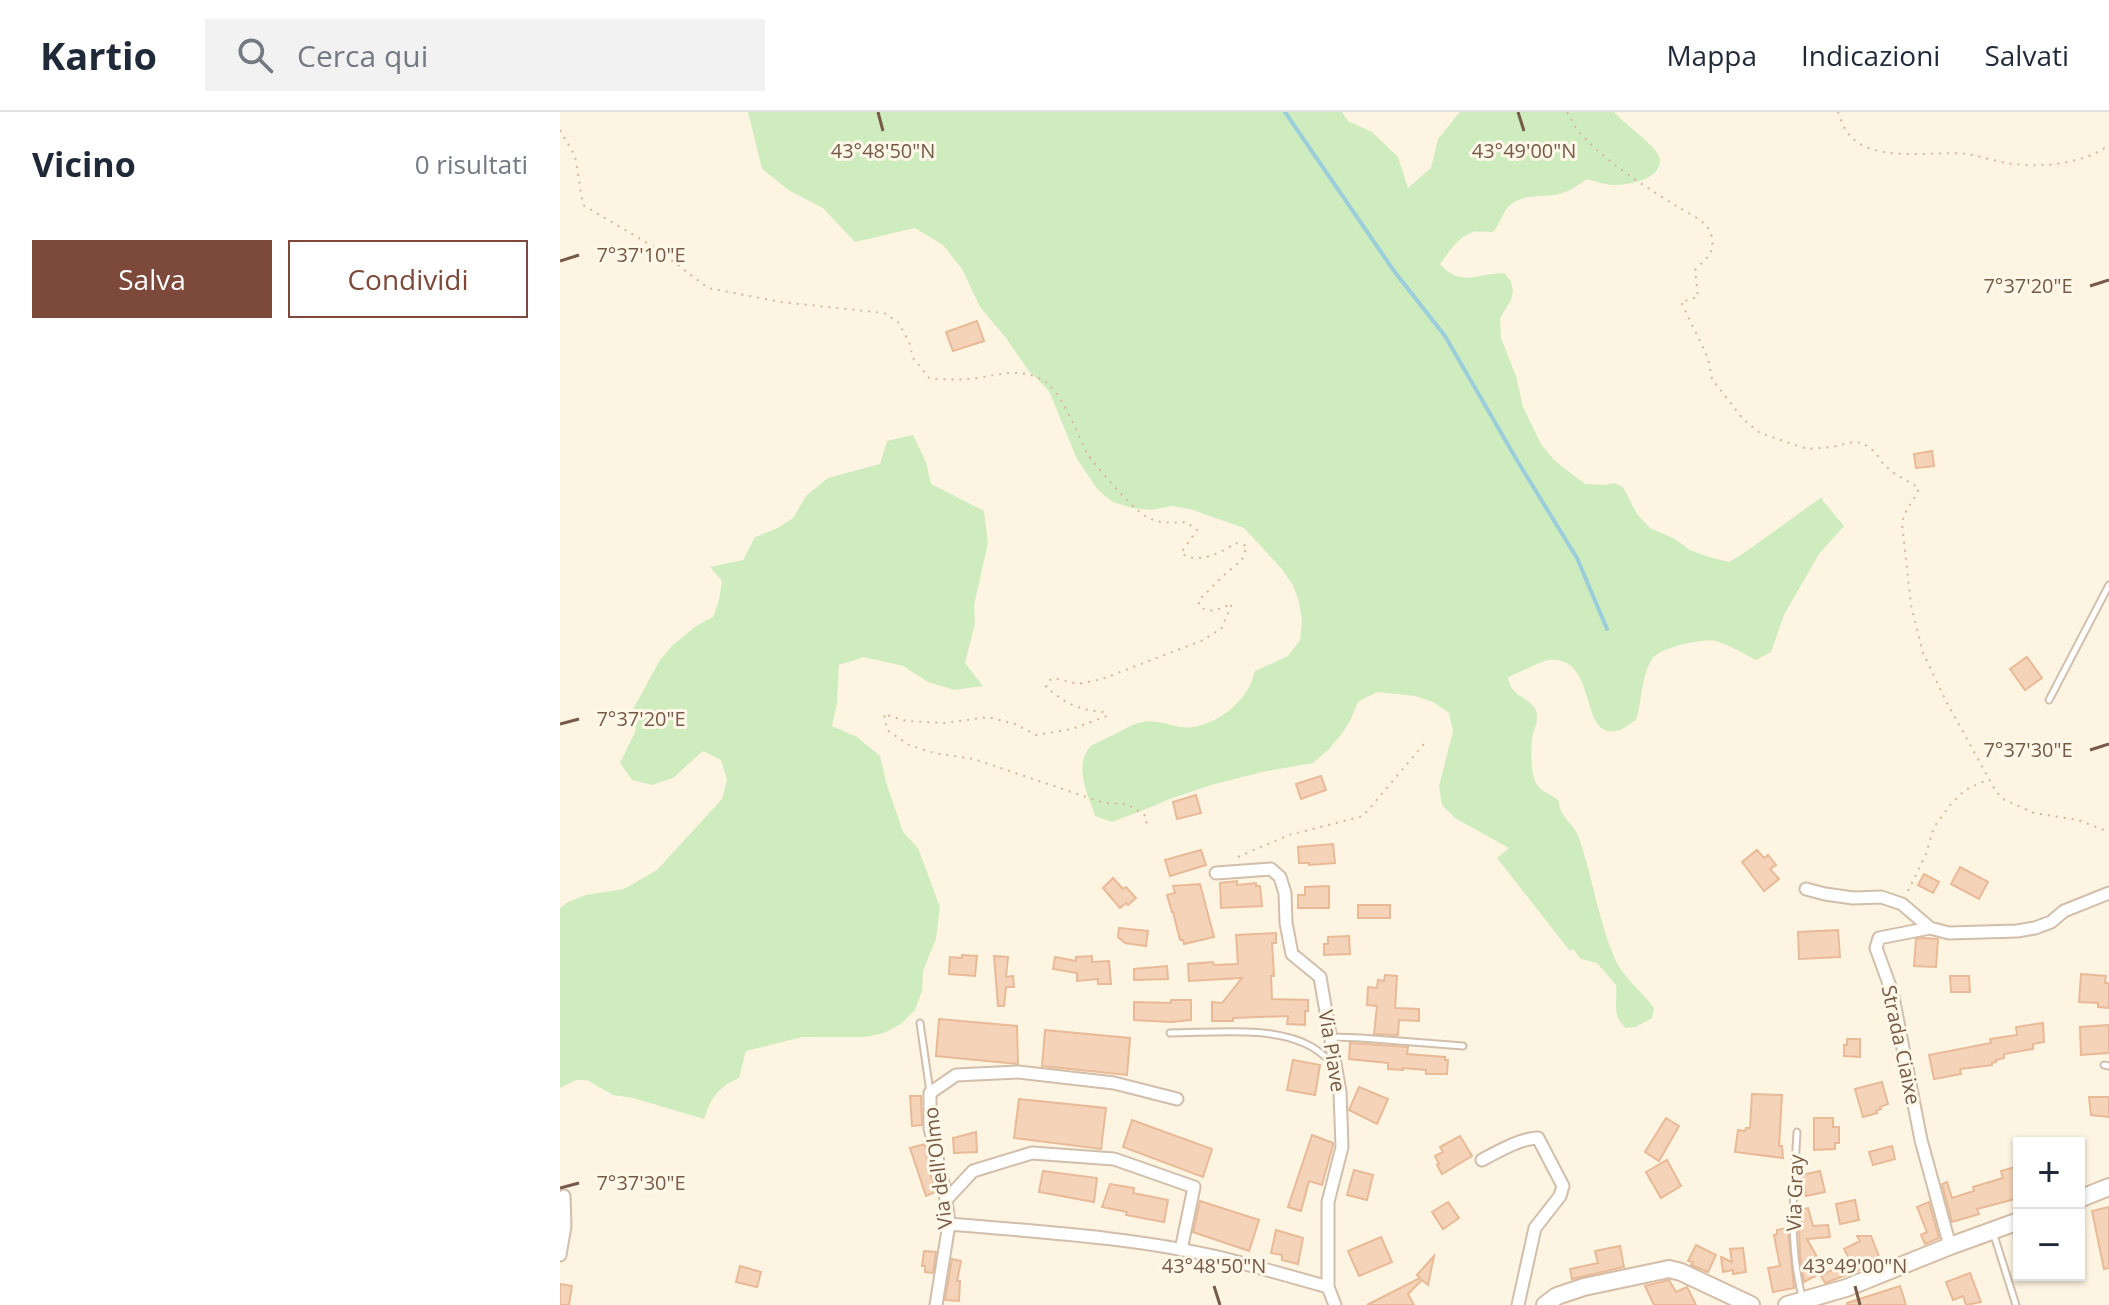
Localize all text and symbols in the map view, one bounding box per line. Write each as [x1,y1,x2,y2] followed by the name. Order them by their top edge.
[205,19,765,91] search box
[40,29,157,81] text: Kartio
[233,33,277,77] icon: search
[297,35,428,76] text: Cerca qui
[1666,36,1757,74] text: Mappa
[1801,36,1940,74] text: Indicazioni
[1984,36,2069,74] text: Salvati
[831,137,935,164] text: 43°48'50"N
[1472,137,1576,164] text: 43°49'00"N
[32,141,136,187] text: Vicino
[415,146,528,182] text: 0 risultati
[32,240,272,318] button: Salva
[288,240,528,318] button: Condividi
[596,241,686,268] text: 7°37'10"E
[1983,272,2073,299] text: 7°37'20"E
[596,705,686,732] text: 7°37'20"E
[1983,736,2073,763] text: 7°37'30"E
[1876,983,1927,1107] street label: Strada Ciaixe
[1313,1008,1352,1094] street label: Via Piave
[917,1106,958,1230] street label: Via dell'Olmo
[2013,1137,2085,1281] map controls
[2013,1137,2085,1209] button: +
[1780,1153,1809,1232] street label: Via Gray
[596,1169,686,1196] text: 7°37'30"E
[2013,1209,2085,1281] button: −
[1162,1252,1266,1279] text: 43°48'50"N
[1803,1252,1907,1279] text: 43°49'00"N

